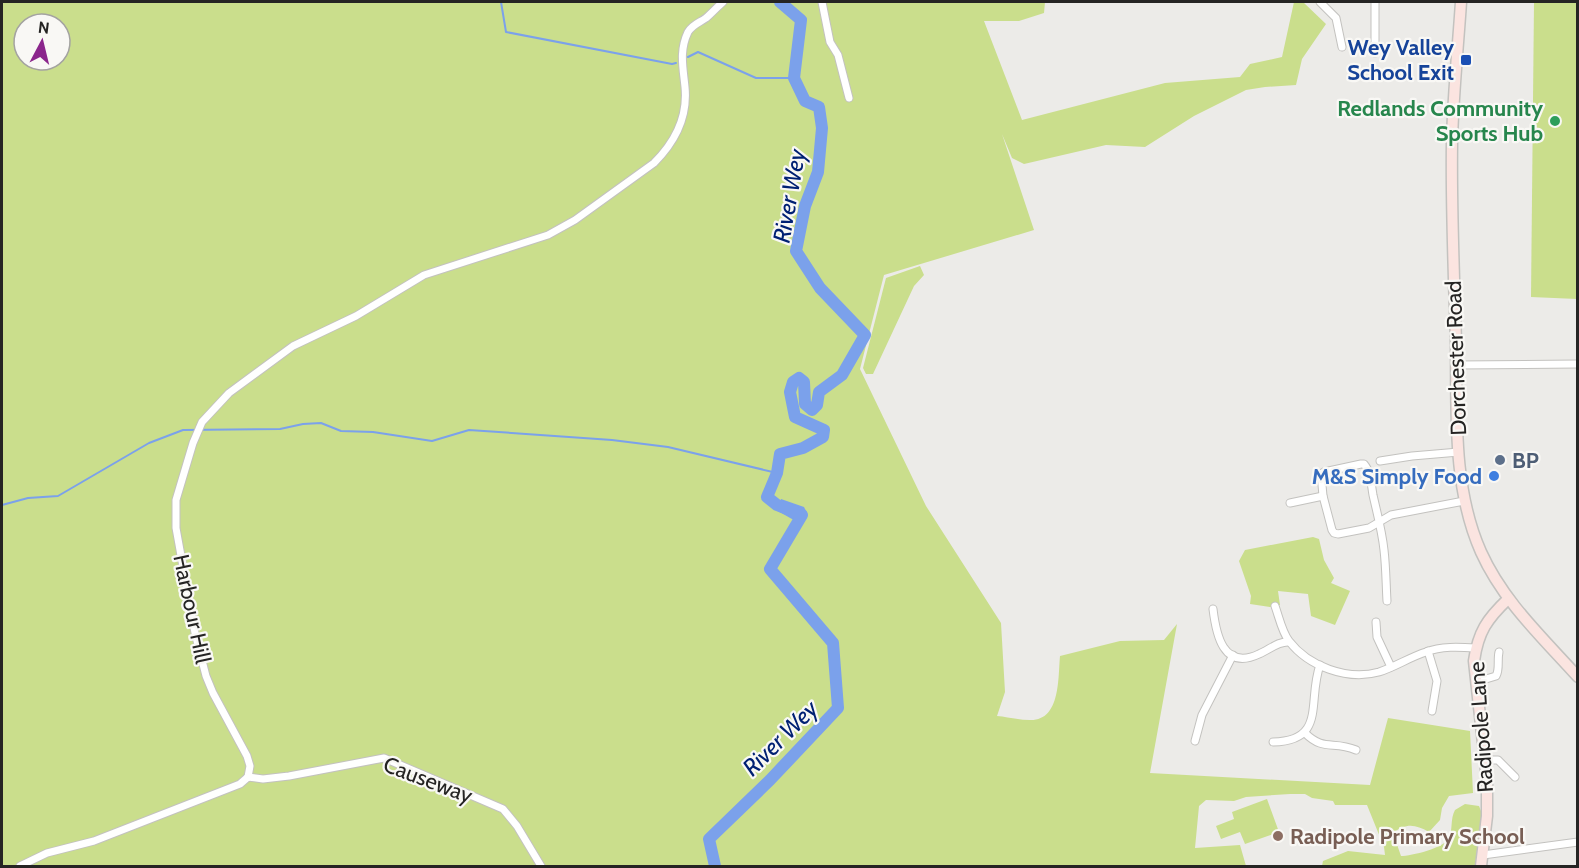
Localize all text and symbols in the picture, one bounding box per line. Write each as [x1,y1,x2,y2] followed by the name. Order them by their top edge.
[12,12,72,72] north arrow
[37,17,51,38] text: N
[1347,34,1454,86] place label: Wey Valley School Exit
[1459,53,1473,67] marker: Wey Valley School Exit
[1337,95,1543,147] place label: Redlands Community Sports Hub
[1548,114,1562,128] marker: Redlands Community Sports Hub
[766,146,812,245] water label: River Wey
[1440,280,1472,436] street label: Dorchester Road
[1512,447,1539,474] place label: BP
[1493,453,1507,467] marker: BP
[1312,463,1482,490] place label: M&S Simply Food
[1487,469,1501,483] marker: M&S Simply Food
[167,552,217,667] street label: Harbour Hill
[1463,661,1499,793] street label: Radipole Lane
[736,694,824,782] water label: River Wey
[380,751,476,809] street label: Causeway
[1290,823,1525,850] place label: Radipole Primary School
[1271,829,1285,843] marker: Radipole Primary School

